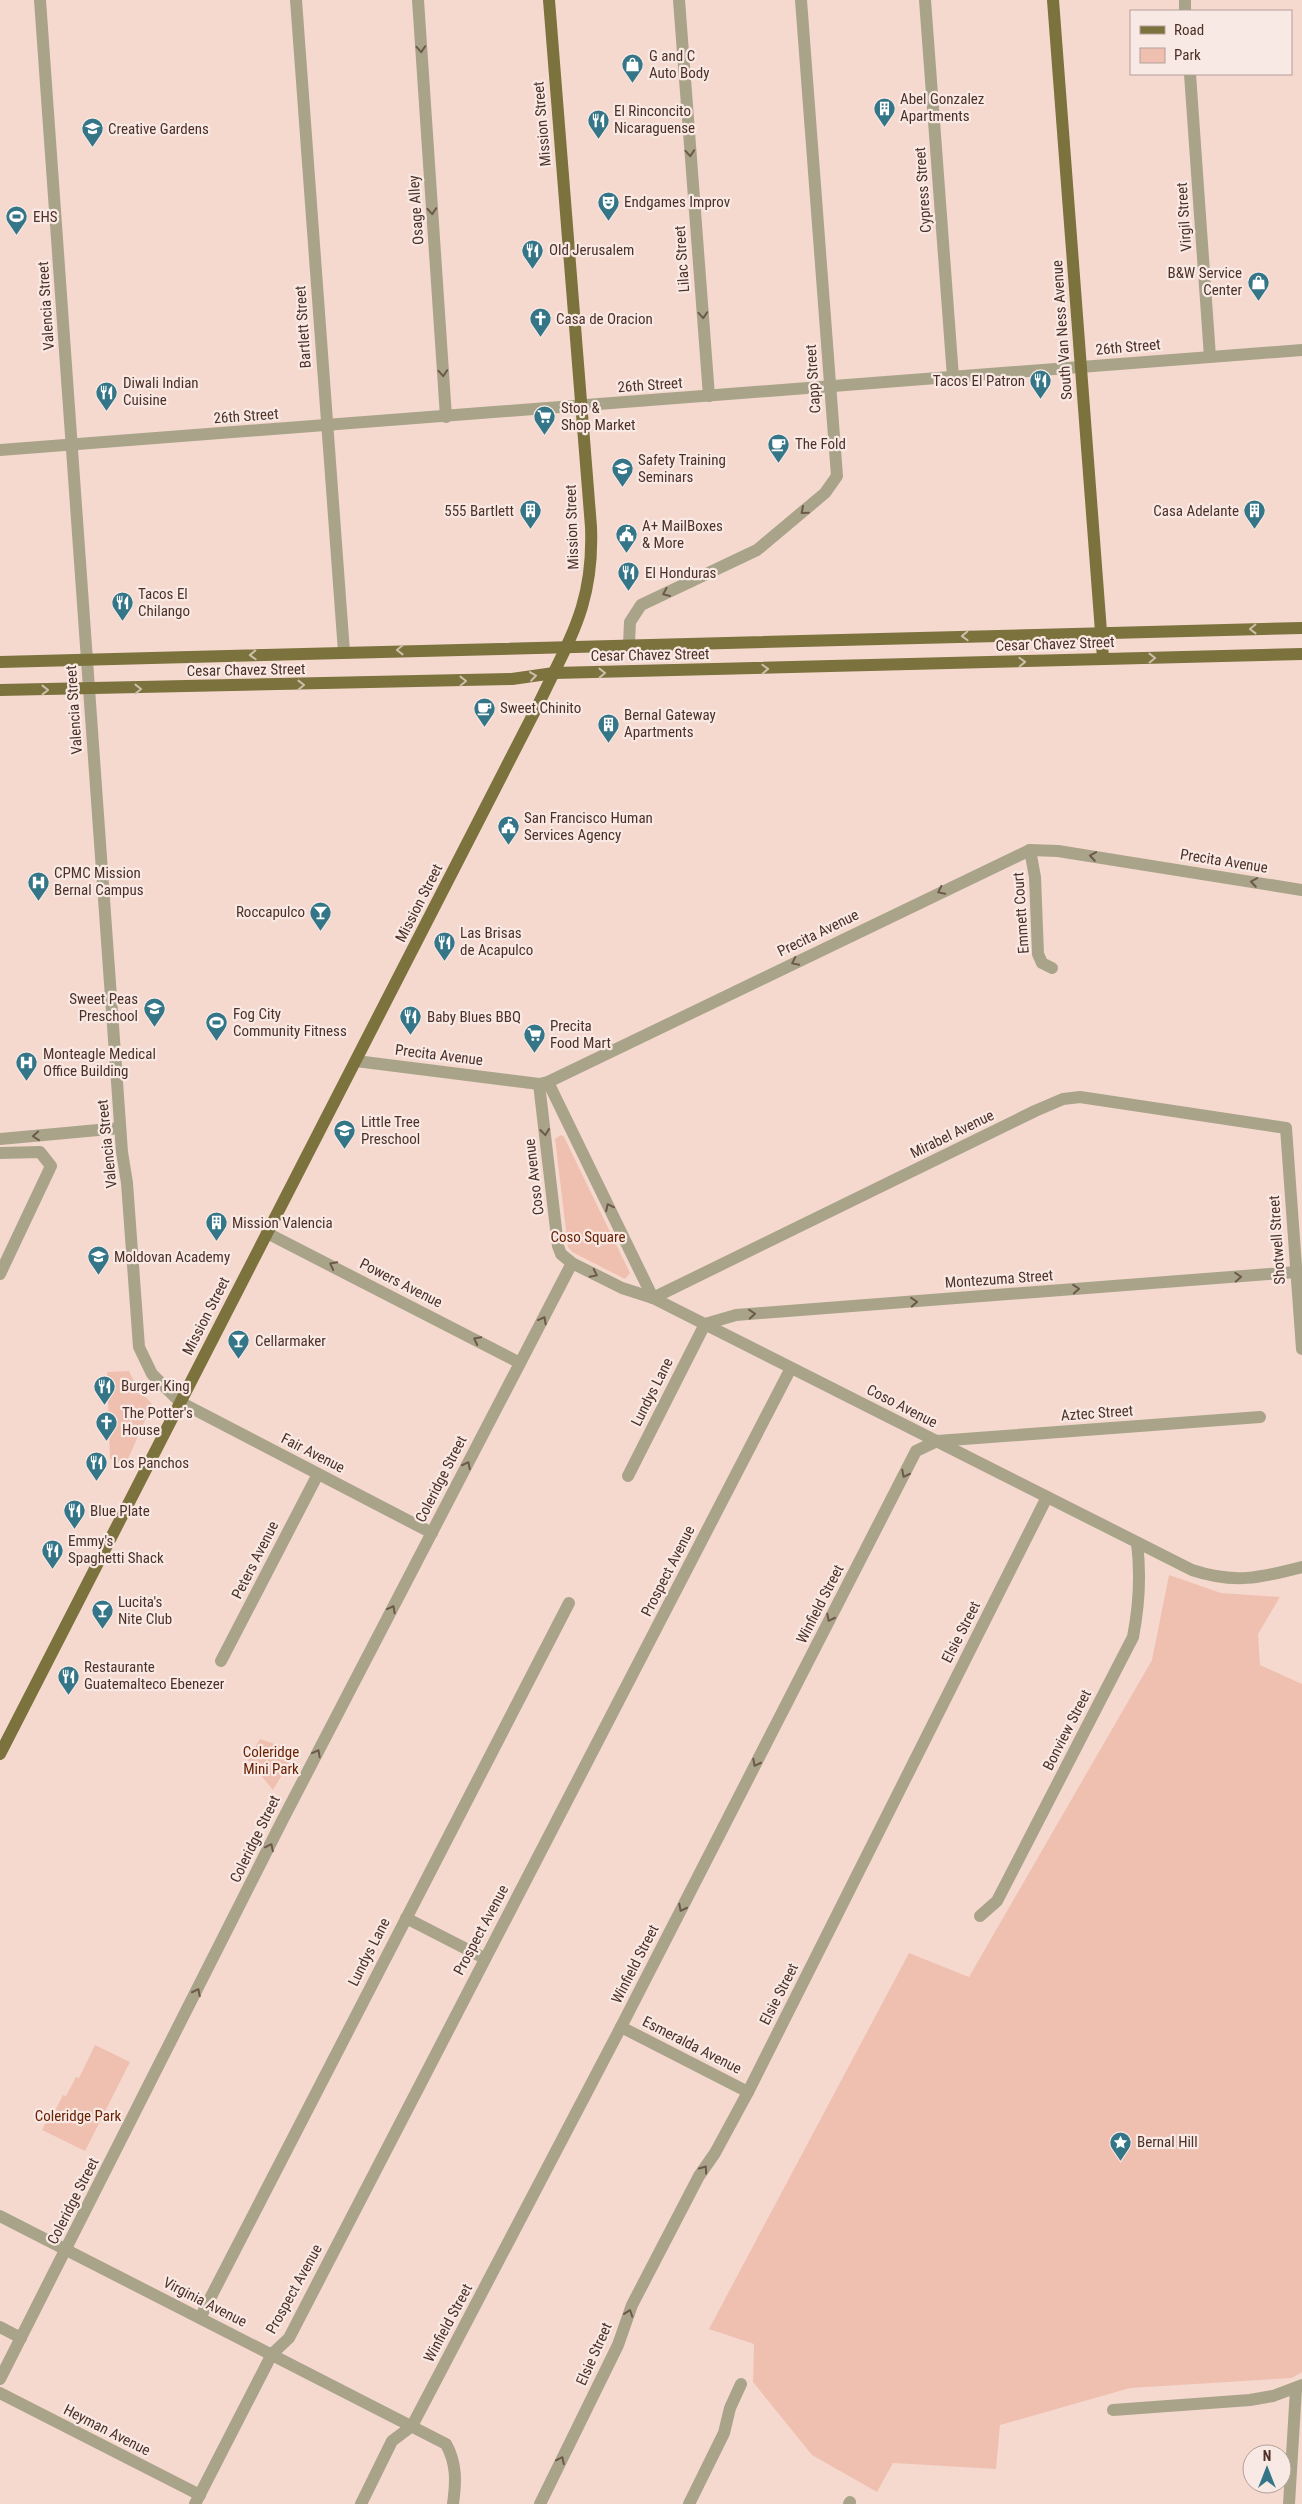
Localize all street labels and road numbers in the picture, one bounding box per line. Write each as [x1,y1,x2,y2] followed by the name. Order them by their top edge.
[529,81,555,167] street label: Mission Street
[911,147,935,233] street label: Cypress Street
[405,175,427,245] street label: Osage Alley
[1173,182,1195,252] street label: Virgil Street
[671,225,693,293] street label: Lilac Street
[1048,259,1076,401] street label: South Van Ness Avenue
[34,261,58,351] street label: Valencia Street
[291,285,315,369] street label: Bartlett Street
[1095,335,1161,359] street label: 26th Street
[802,344,824,414] street label: Capp Street
[617,374,683,396] street label: 26th Street
[213,405,279,427] street label: 26th Street
[562,484,582,570] street label: Mission Street
[995,633,1115,655] street label: Cesar Chavez Street
[590,645,710,665] street label: Cesar Chavez Street
[186,660,306,680] street label: Cesar Chavez Street
[62,665,86,755] street label: Valencia Street
[1179,845,1269,877] street label: Precita Avenue
[392,861,446,945] street label: Mission Street
[1009,871,1033,955] street label: Emmett Court
[774,906,862,960] street label: Precita Avenue
[394,1041,484,1069] street label: Precita Avenue
[93,1099,121,1189] street label: Valencia Street
[907,1106,997,1162] street label: Mirabel Avenue
[520,1138,548,1216] street label: Coso Avenue
[1265,1195,1289,1285] street label: Shotwell Street
[357,1254,445,1312] street label: Powers Avenue
[944,1266,1054,1292] street label: Montezuma Street
[179,1274,233,1358] street label: Mission Street
[627,1355,677,1429] street label: Lundys Lane
[864,1380,940,1432] street label: Coso Avenue
[1060,1401,1134,1425] street label: Aztec Street
[278,1429,348,1477] street label: Fair Avenue
[411,1433,471,1525] street label: Coleridge Street
[228,1518,282,1602] street label: Peters Avenue
[637,1523,699,1619] street label: Prospect Avenue
[792,1562,848,1646] street label: Winfield Street
[938,1598,984,1666] street label: Elsie Street
[1039,1687,1095,1773] street label: Bonview Street
[226,1792,284,1886] street label: Coleridge Street
[450,1882,512,1978] street label: Prospect Avenue
[344,1915,394,1989] street label: Lundys Lane
[607,1922,663,2006] street label: Winfield Street
[756,1960,802,2028] street label: Elsie Street
[639,2012,745,2078] street label: Esmeralda Avenue
[43,2155,103,2247] street label: Coleridge Street
[262,2241,326,2337] street label: Prospect Avenue
[160,2273,250,2331] street label: Virginia Avenue
[420,2281,476,2365] street label: Winfield Street
[572,2320,616,2388] street label: Elsie Street
[61,2400,153,2460] street label: Heyman Avenue

